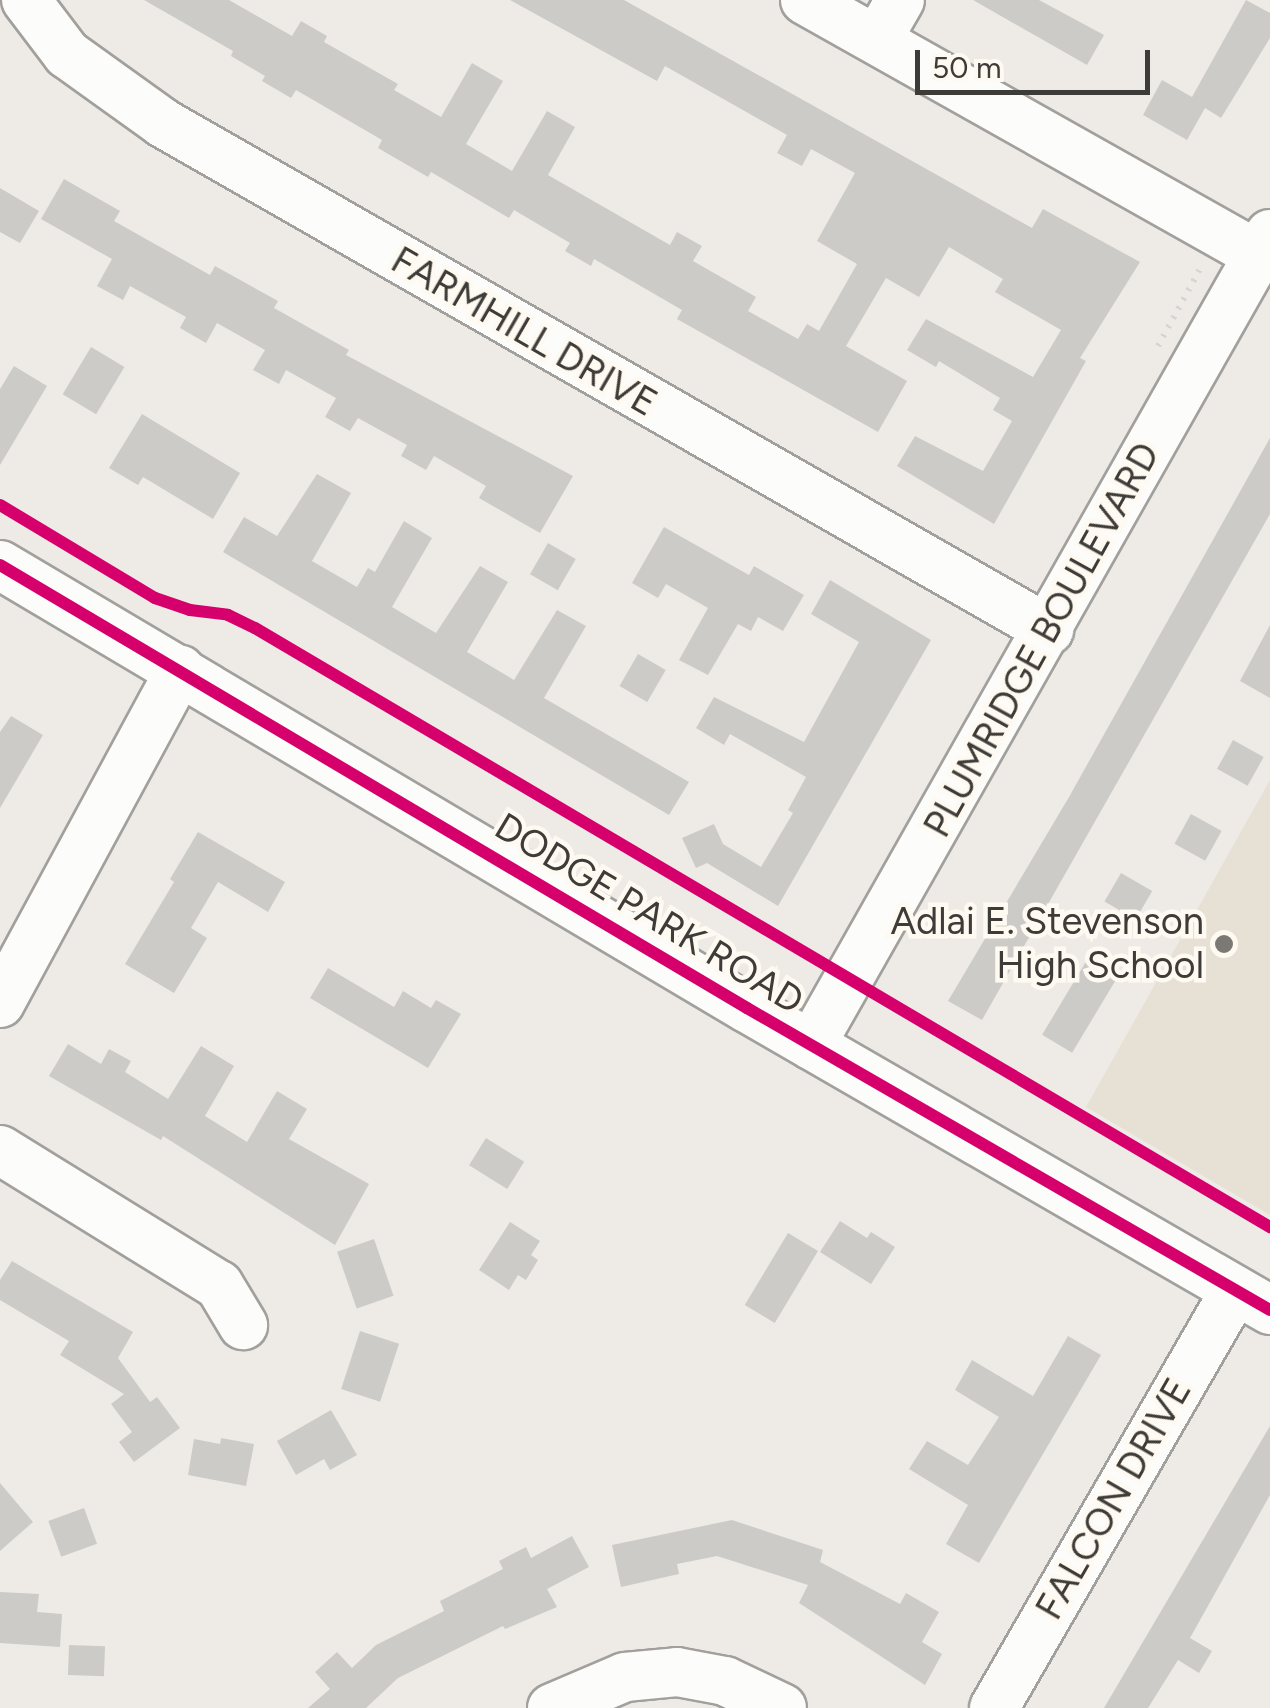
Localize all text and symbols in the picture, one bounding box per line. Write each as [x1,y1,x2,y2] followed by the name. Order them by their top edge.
[920,30,1155,92] scale bar
[932,49,1001,86] text: 50 m
[383,237,665,427] street label: FARMHILL DRIVE
[914,435,1170,845] street label: PLUMRIDGE BOULEVARD
[486,804,812,1024] street label: DODGE PARK ROAD
[890,899,1204,988] place label: Adlai E. Stevenson High School
[1213,933,1235,955] marker: Adlai E. Stevenson High School
[1027,1370,1201,1628] street label: FALCON DRIVE

